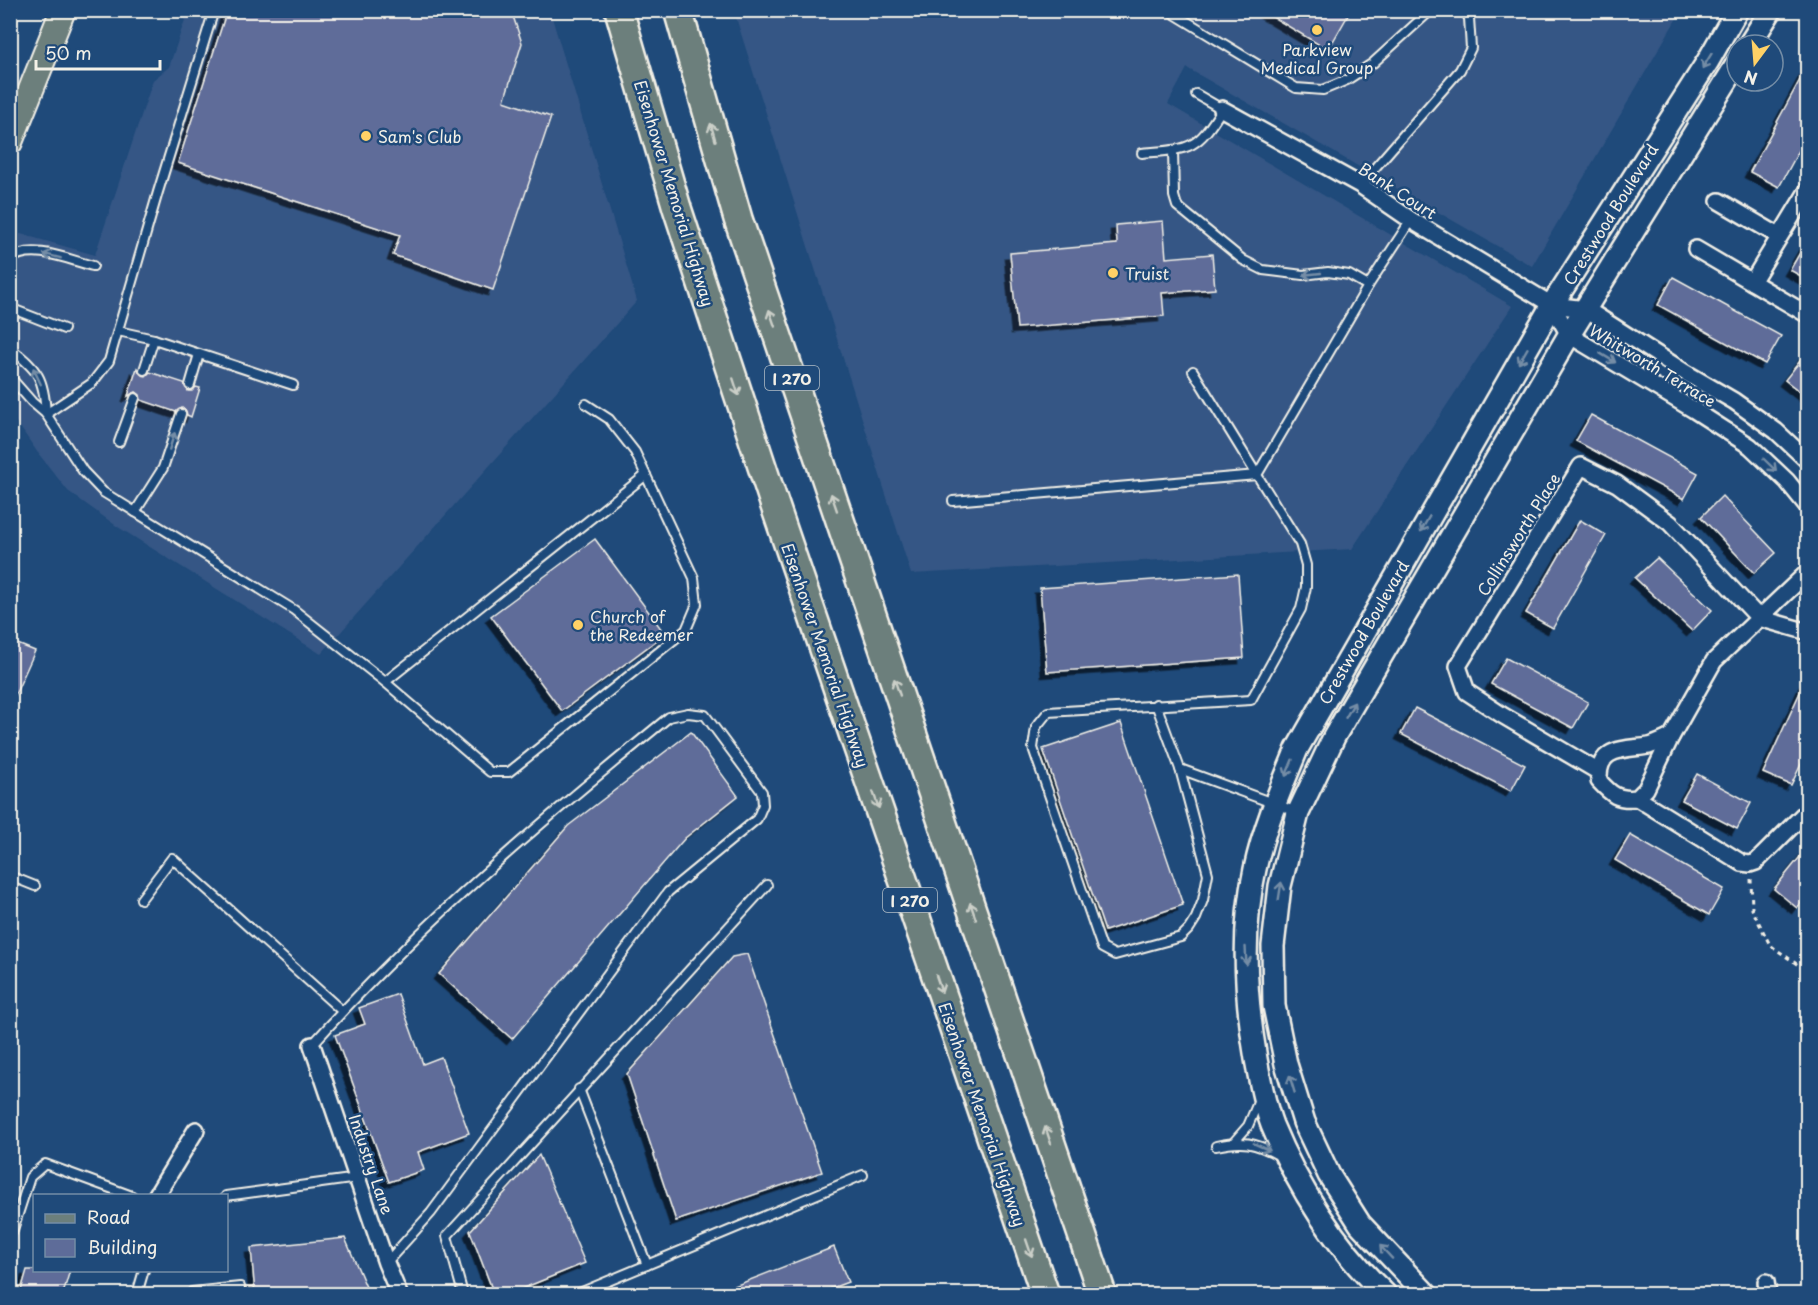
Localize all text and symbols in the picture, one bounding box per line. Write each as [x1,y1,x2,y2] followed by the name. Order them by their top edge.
[1310,23,1324,37] marker: Parkview Medical Group
[36,33,160,71] scale bar
[1725,33,1785,93] north arrow
[1261,37,1373,79] place label: Parkview Medical Group
[45,39,92,66] text: 50 m
[1701,52,1713,69] one-way arrow
[1741,65,1760,92] text: N
[629,77,721,309] street label: Eisenhower Memorial Highway
[707,123,718,142] one-way arrow
[378,124,461,148] place label: Sam's Club
[359,129,373,143] marker: Sam's Club
[1557,139,1663,289] street label: Crestwood Boulevard
[1354,156,1442,224] street label: Bank Court
[42,249,61,261] one-way arrow
[1125,261,1169,285] place label: Truist
[1106,266,1120,280] marker: Truist
[1303,269,1323,280] one-way arrow
[765,309,776,328] one-way arrow
[1585,318,1721,412] street label: Whitworth Terrace
[1517,347,1529,364] one-way arrow
[1599,353,1616,365] one-way arrow
[765,366,819,390] road number: I 270
[31,367,43,385] one-way arrow
[731,377,742,396] one-way arrow
[167,432,178,451] one-way arrow
[1763,458,1778,473] one-way arrow
[1470,468,1566,600] street label: Collinsworth Place
[828,493,839,512] one-way arrow
[1419,515,1430,533] one-way arrow
[776,540,876,770] street label: Eisenhower Memorial Highway
[1312,555,1414,708] street label: Crestwood Boulevard
[590,604,694,646] place label: Church of the Redeemer
[571,618,585,632] marker: Church of the Redeemer
[891,678,902,697] one-way arrow
[1344,702,1356,719] one-way arrow
[1283,758,1294,777] one-way arrow
[871,790,882,809] one-way arrow
[1274,882,1285,901] one-way arrow
[883,888,937,912] road number: I 270
[966,902,977,921] one-way arrow
[1240,946,1251,966] one-way arrow
[934,975,945,994] one-way arrow
[933,999,1033,1229] street label: Eisenhower Memorial Highway
[1286,1074,1297,1093] one-way arrow
[344,1111,400,1217] street label: Industry Lane
[1042,1126,1053,1145] one-way arrow
[1253,1142,1271,1154] one-way arrow
[33,1194,228,1272] legend
[87,1203,131,1230] text: Road
[87,1233,157,1260] text: Building
[1025,1238,1036,1257] one-way arrow
[1379,1245,1393,1260] one-way arrow

